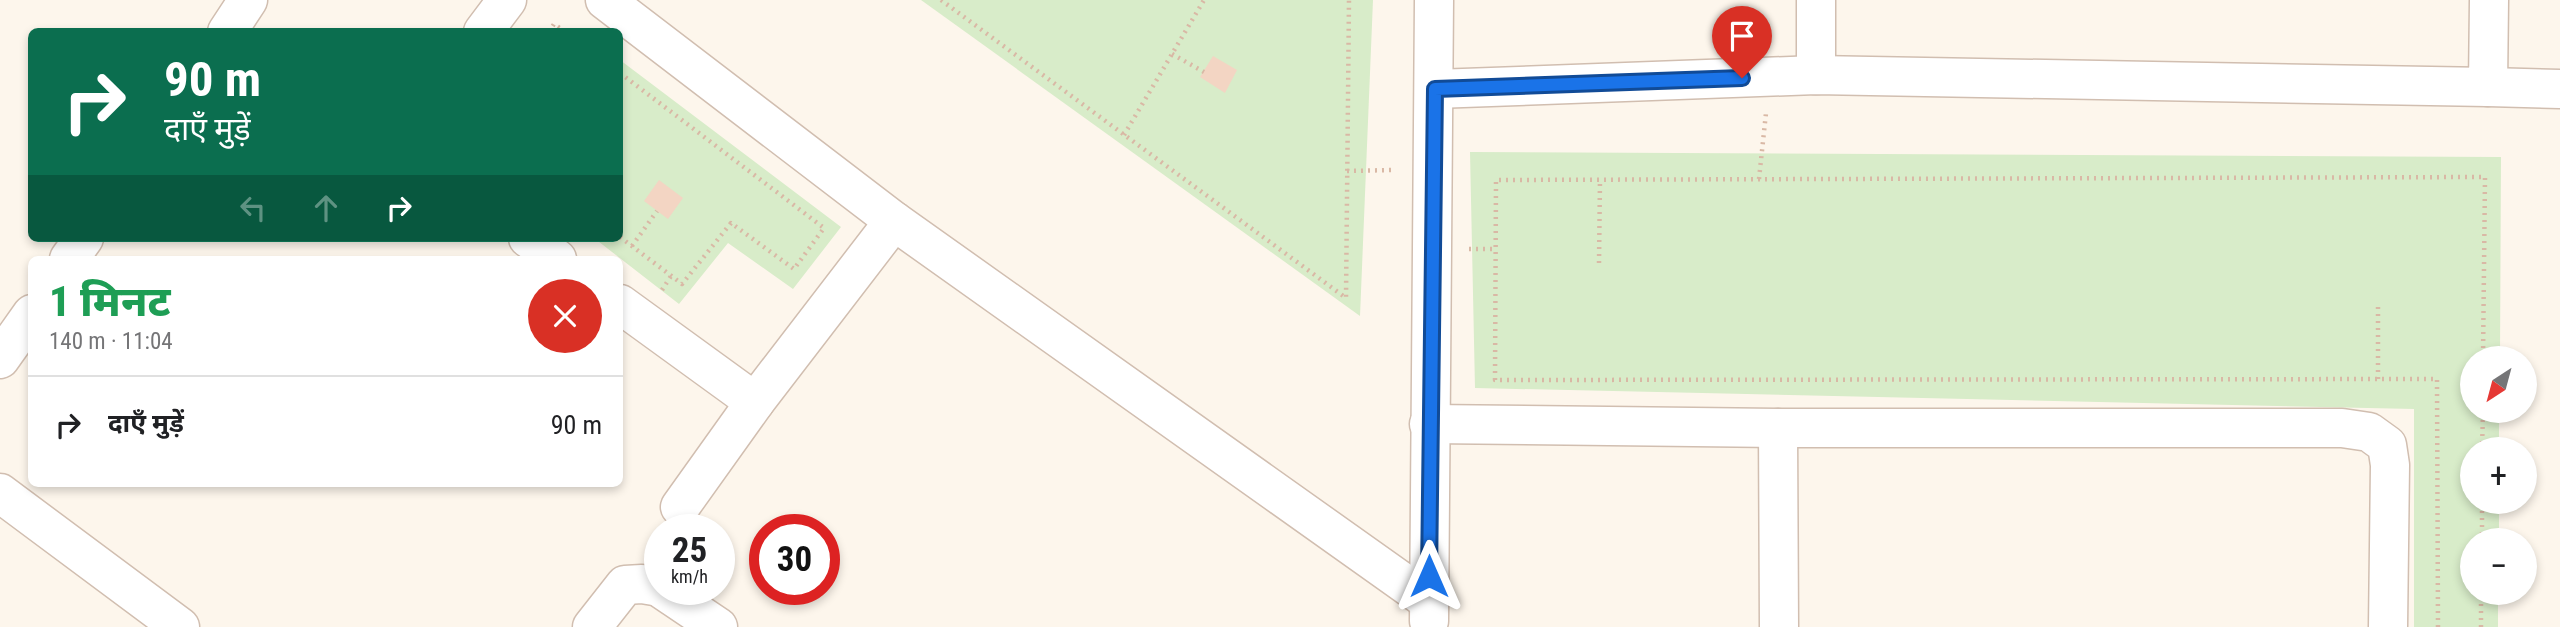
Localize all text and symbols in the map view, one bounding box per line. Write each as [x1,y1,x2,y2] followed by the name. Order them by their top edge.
[1712,6,1772,78] pin
[1723,17,1761,55] icon: arrive
[164,51,261,108] text: 90 m
[49,56,140,147] icon: right
[164,110,251,148] text: दाएँ मुड़ें
[234,189,272,227] icon: left
[307,189,345,227] icon: ahead
[380,189,418,227] icon: right
[49,277,170,326] text: 1 मिनट
[528,279,602,353] button: close
[49,328,173,355] text: 140 m · 11:04
[2460,346,2538,424] north arrow
[2460,346,2537,605] map controls
[49,406,87,444] icon: right
[108,408,184,438] text: दाएँ मुड़ें
[551,410,602,440] text: 90 m
[2460,437,2537,514] button: +
[749,514,840,605] speed limit sign: 30
[2460,528,2537,605] button: −
[672,530,707,571] text: 25
[1392,539,1466,613] position arrow
[671,566,708,587] text: km/h

